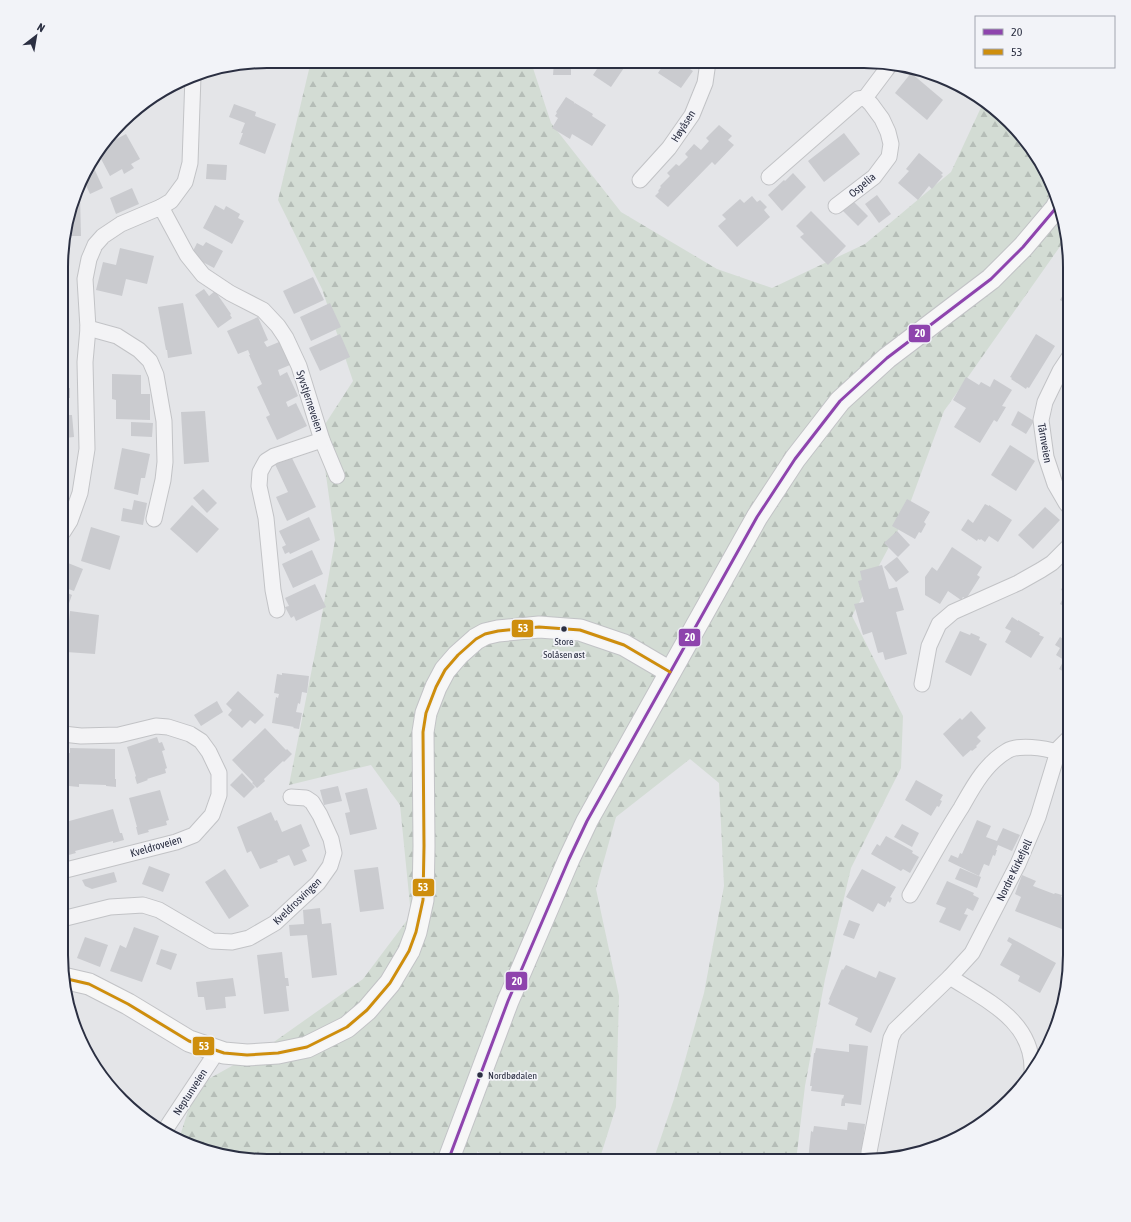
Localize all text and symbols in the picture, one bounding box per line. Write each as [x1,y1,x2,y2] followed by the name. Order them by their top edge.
[16,16,56,56] north arrow
[975,16,1115,68] legend
[35,21,47,34] text: N
[1011,25,1023,39] text: 20
[1011,45,1022,59] text: 53
[669,108,697,144] street label: Høyåsen
[846,170,878,200] street label: Ospelia
[908,324,931,343] line badge: 20
[915,327,925,339] text: 20
[294,369,326,433] street label: Syvstjerneveien
[1036,422,1054,464] street label: Tårnveien
[511,619,534,638] line badge: 53
[518,622,528,634] text: 53
[559,624,569,634] marker: Store Solåsen øst
[678,628,701,647] line badge: 20
[685,631,695,643] text: 20
[543,636,585,660] place label: Store Solåsen øst
[129,833,183,859] street label: Kveldroveien
[994,837,1034,903] street label: Nordre Kirkefjell
[271,875,323,927] street label: Kveldrosvingen
[412,878,435,897] line badge: 53
[418,881,428,893] text: 53
[505,971,528,991] line badge: 20
[512,975,522,987] text: 20
[192,1036,215,1056] line badge: 53
[199,1040,209,1052] text: 53
[171,1067,209,1117] street label: Neptunveien
[475,1070,485,1080] marker: Nordbødalen
[488,1070,537,1081] place label: Nordbødalen

